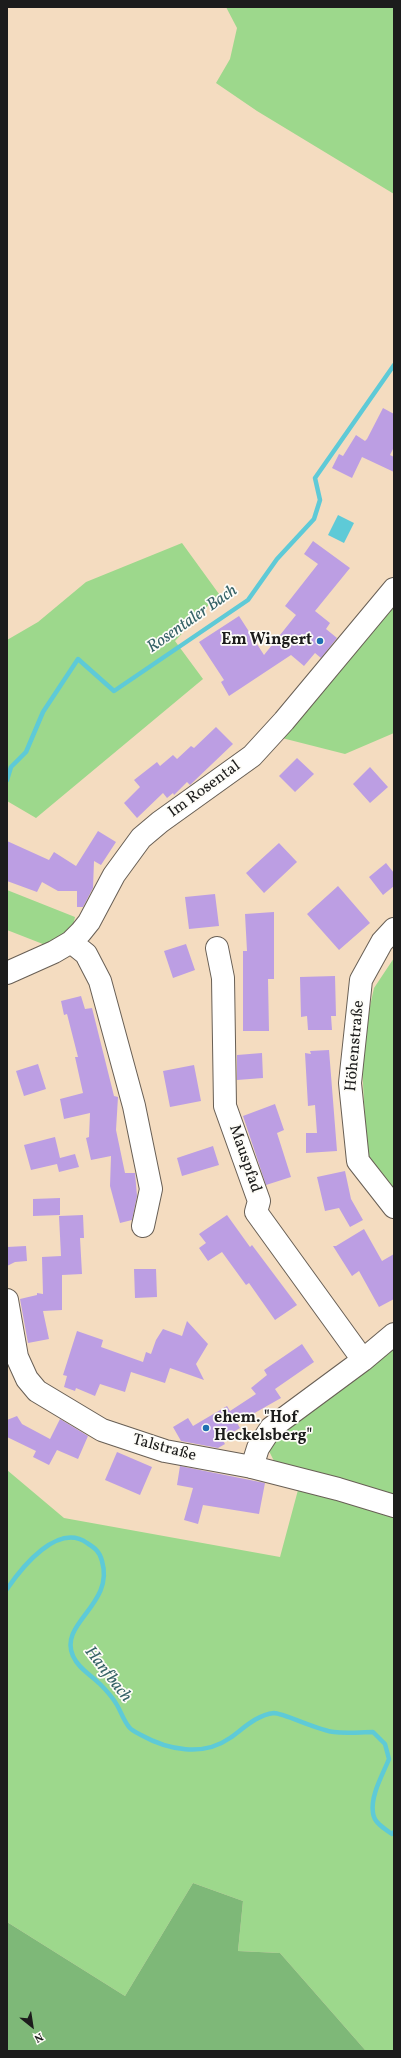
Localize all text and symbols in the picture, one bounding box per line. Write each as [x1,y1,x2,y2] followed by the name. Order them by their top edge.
[144,581,242,659] water label: Rosentaler Bach
[221,631,312,651] place label: Em Wingert
[315,636,325,646] marker: Em Wingert
[165,757,245,823] street label: Im Rosental
[342,1000,370,1092] street label: Höhenstraße
[223,1123,265,1195] street label: Mauspfad
[214,1409,312,1447] place label: ehem. "Hof Heckelsberg"
[201,1423,211,1433] marker: ehem. "Hof Heckelsberg"
[130,1431,198,1467] street label: Talstraße
[79,1643,135,1707] water label: Hanfbach
[12,2006,52,2046] north arrow
[31,2028,45,2045] text: N

